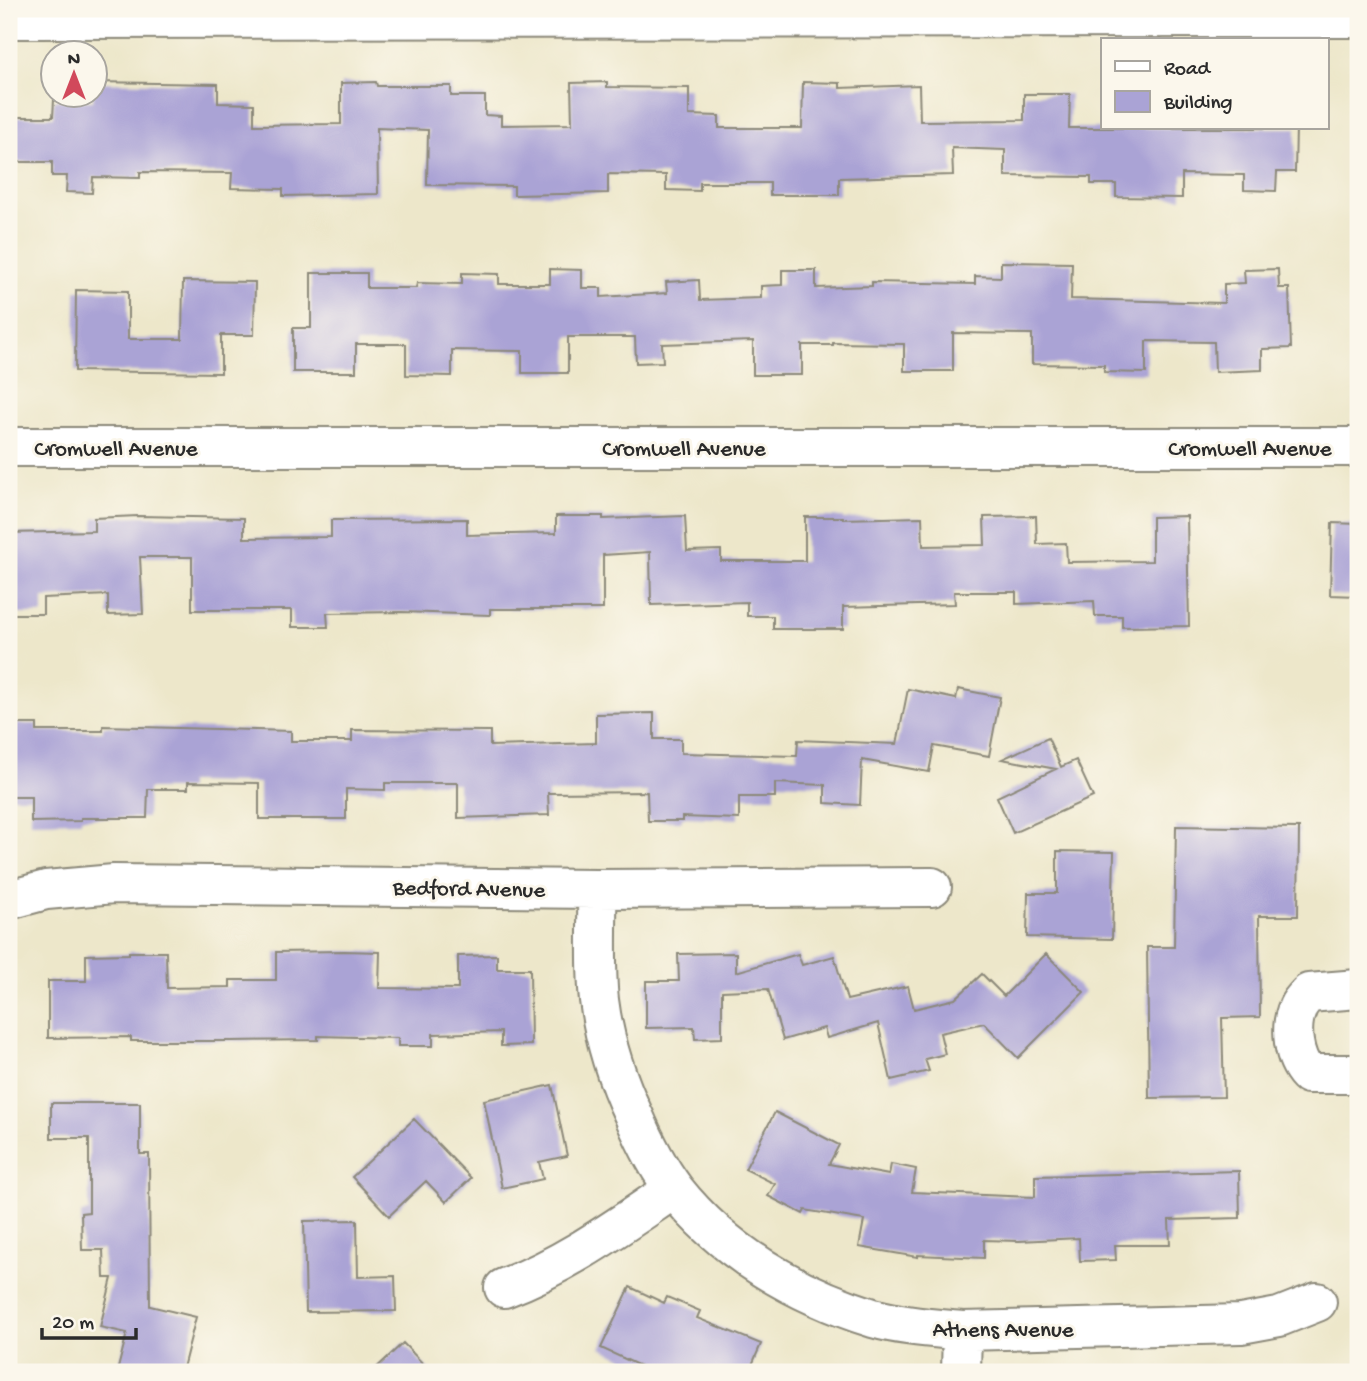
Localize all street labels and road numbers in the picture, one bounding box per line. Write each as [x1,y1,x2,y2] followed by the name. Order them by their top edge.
[34,437,199,464] street label: Cromwell Avenue
[602,437,767,464] street label: Cromwell Avenue
[1168,437,1333,464] street label: Cromwell Avenue
[392,876,546,905] street label: Bedford Avenue
[932,1318,1075,1345] street label: Athens Avenue

